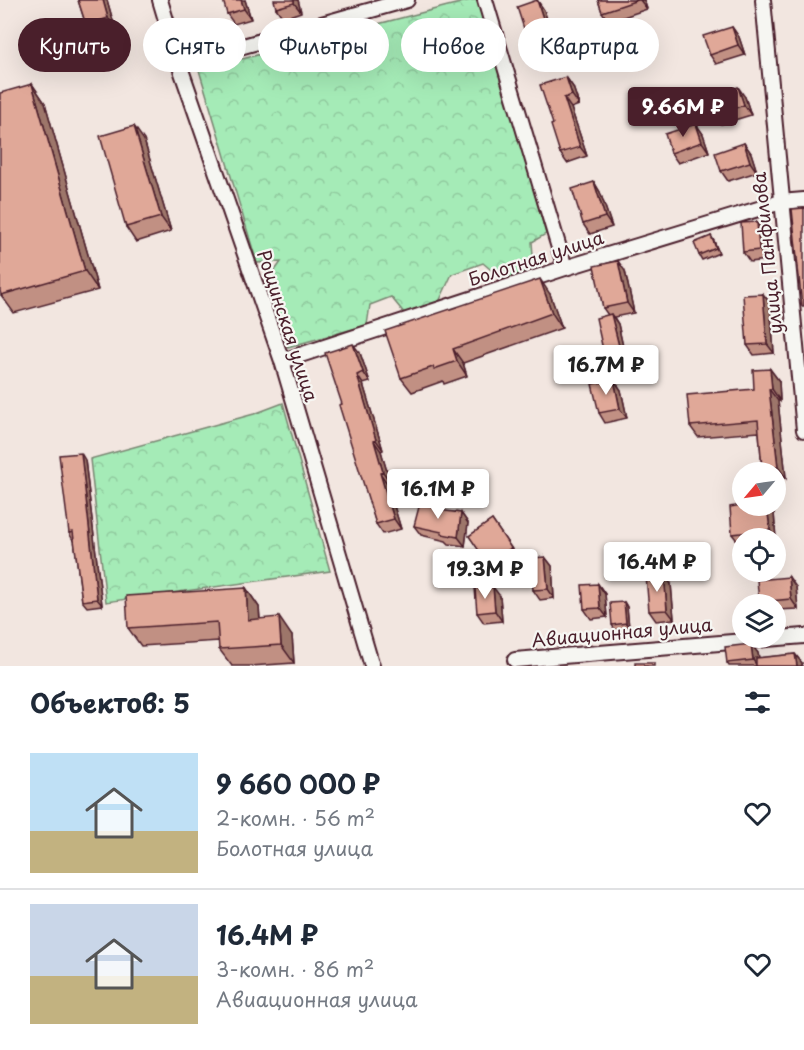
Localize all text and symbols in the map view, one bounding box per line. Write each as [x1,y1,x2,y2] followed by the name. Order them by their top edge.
[18,18,131,72] chip: Купить
[143,18,246,72] chip: Снять
[258,18,389,72] chip: Фильтры
[401,18,506,72] chip: Новое
[518,18,659,72] chip: Квартира
[628,87,738,138] pin: 9.66M ₽
[642,91,724,121] text: 9.66M ₽
[745,170,788,335] street label: улица Панфилова
[464,223,608,292] street label: Болотная улица
[251,246,326,406] street label: Рощинская улица
[551,345,661,396] pin: 16.7M ₽
[568,349,644,379] text: 16.7M ₽
[732,462,786,516] north arrow
[732,462,786,648] map controls
[383,469,493,520] pin: 16.1M ₽
[401,473,475,503] text: 16.1M ₽
[732,528,786,582] button: locate
[602,542,712,593] pin: 16.4M ₽
[618,546,696,576] text: 16.4M ₽
[430,549,540,600] pin: 19.3M ₽
[447,553,523,583] text: 19.3M ₽
[732,594,786,648] button: layers
[530,610,714,653] street label: Авиационная улица
[30,683,190,722] text: Объектов: 5
[741,686,774,719] icon: filters
[216,764,380,803] text: 9 660 000 ₽
[78,777,150,849] icon: home
[741,797,774,830] icon: heart
[216,803,375,833] text: 2-комн. · 56 m²
[216,833,373,863] text: Болотная улица
[216,915,318,954] text: 16.4M ₽
[78,928,150,1000] icon: home
[741,948,774,981] icon: heart
[216,954,374,984] text: 3-комн. · 86 m²
[216,984,417,1014] text: Авиационная улица

